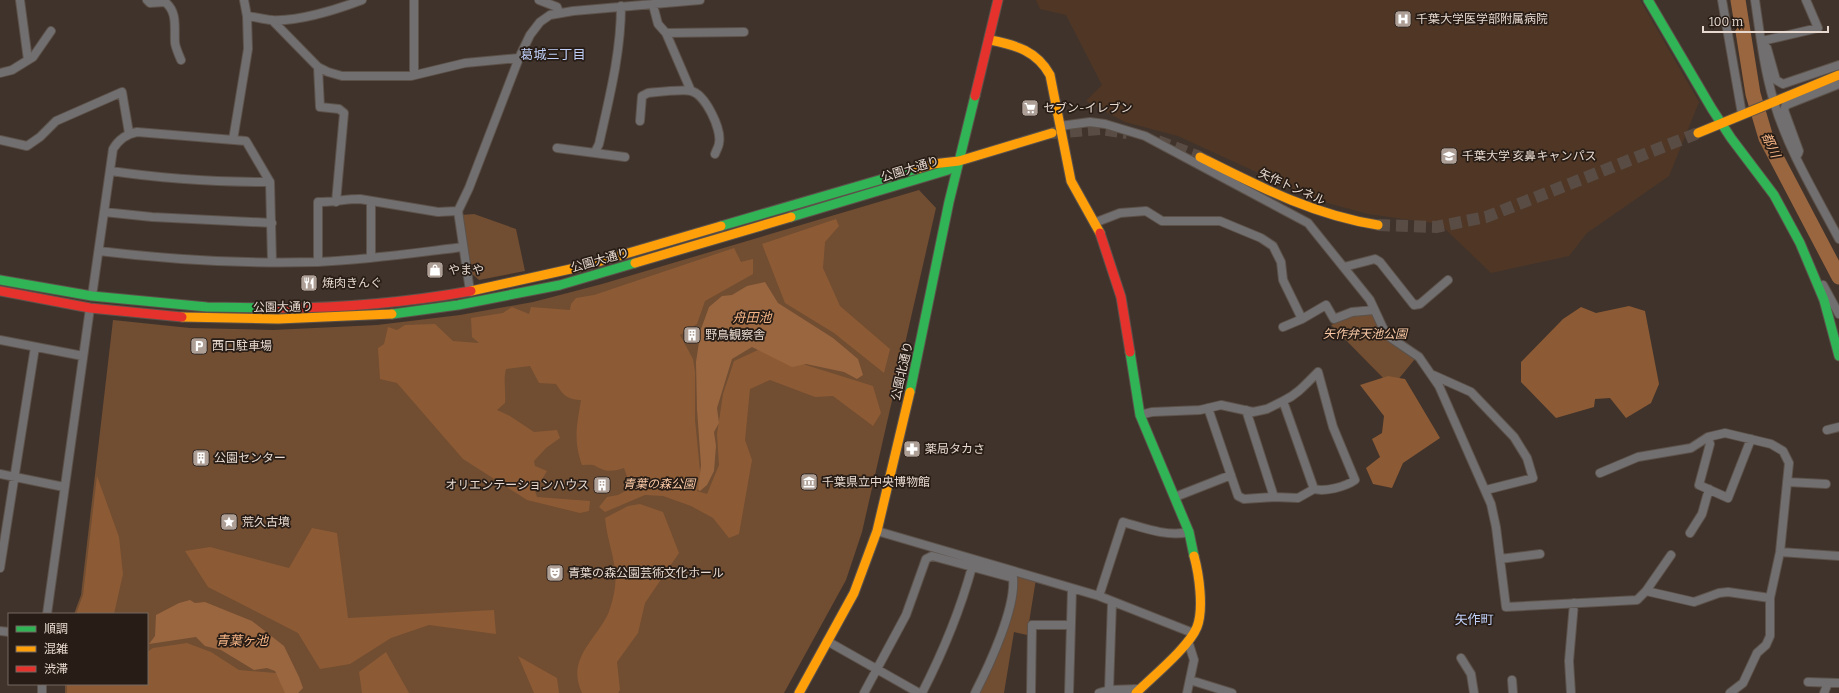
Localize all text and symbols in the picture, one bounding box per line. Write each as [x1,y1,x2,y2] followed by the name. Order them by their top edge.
[1703,8,1828,34] scale bar
[1393,9,1413,29] hospital icon: 千葉大学医学部附属病院
[1416,12,1548,26] place label: 千葉大学医学部附属病院
[1709,15,1744,29] text: 100 m
[520,47,586,62] district label: 葛城三丁目
[1020,98,1040,118] supermarket icon: セブン-イレブン
[1043,101,1133,115] place label: セブン-イレブン
[1759,130,1784,162] water label: 都川
[1439,146,1459,166] school or university icon: 千葉大学 亥鼻キャンパス
[1462,149,1596,163] place label: 千葉大学 亥鼻キャンパス
[879,154,941,184] street label: 公園大通り
[1256,166,1328,208] street label: 矢作トンネル
[569,245,631,275] street label: 公園大通り
[425,260,445,280] shop icon: やまや
[448,263,484,277] place label: やまや
[299,273,319,293] restaurant icon: 焼肉きんぐ
[322,276,382,290] place label: 焼肉きんぐ
[253,299,313,315] street label: 公園大通り
[732,310,773,325] water label: 舟田池
[682,325,702,345] building icon: 野鳥観察舎
[1323,327,1409,341] park label: 矢作弁天池公園
[705,328,765,342] place label: 野鳥観察舎
[189,336,209,356] parking icon: 西口駐車場
[212,339,272,353] place label: 西口駐車場
[888,340,916,402] street label: 公園北通り
[902,439,922,459] pharmacy icon: 薬局タカさ
[925,442,985,456] place label: 薬局タカさ
[191,448,211,468] building icon: 公園センター
[214,451,286,465] place label: 公園センター
[799,472,819,492] museum icon: 千葉県立中央博物館
[592,475,612,495] building icon: オリエンテーションハウス
[822,475,930,489] place label: 千葉県立中央博物館
[623,477,697,491] park label: 青葉の森公園
[445,478,589,492] place label: オリエンテーションハウス
[219,512,239,532] place icon: 荒久古墳
[242,515,290,529] place label: 荒久古墳
[545,563,565,583] theatre icon: 青葉の森公園芸術文化ホール
[568,566,724,580] place label: 青葉の森公園芸術文化ホール
[1454,612,1494,627] district label: 矢作町
[8,613,148,685] legend
[44,622,68,636] text: 順調
[216,633,270,648] water label: 青葉ヶ池
[44,642,68,656] text: 混雑
[44,662,68,676] text: 渋滞

